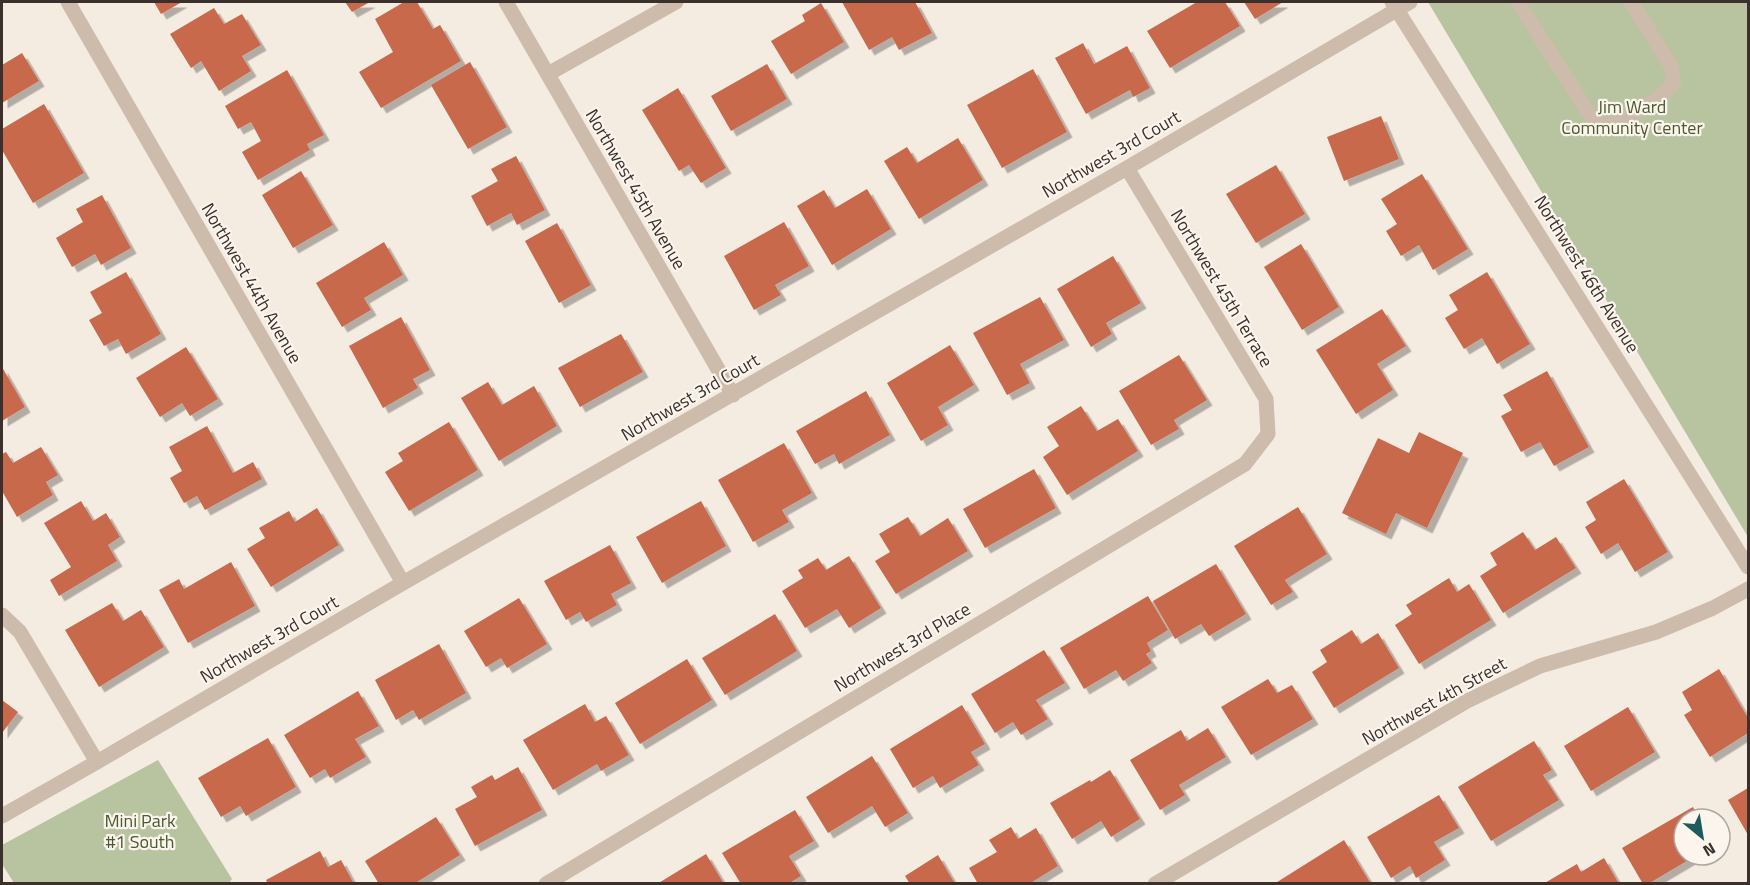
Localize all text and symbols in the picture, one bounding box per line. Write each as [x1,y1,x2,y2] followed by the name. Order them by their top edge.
[1561,93,1703,141] park label: Jim Ward Community Center
[1037,103,1186,205] street label: Northwest 3rd Court
[579,104,693,274] street label: Northwest 45th Avenue
[1527,190,1647,358] street label: Northwest 46th Avenue
[195,198,309,368] street label: Northwest 44th Avenue
[1164,204,1280,372] street label: Northwest 45th Terrace
[616,346,765,448] street label: Northwest 3rd Court
[195,588,344,690] street label: Northwest 3rd Court
[828,595,976,699] street label: Northwest 3rd Place
[1357,650,1512,752] street label: Northwest 4th Street
[104,807,176,855] park label: Mini Park #1 South
[1672,807,1732,867] north arrow
[1699,837,1720,863] text: N

